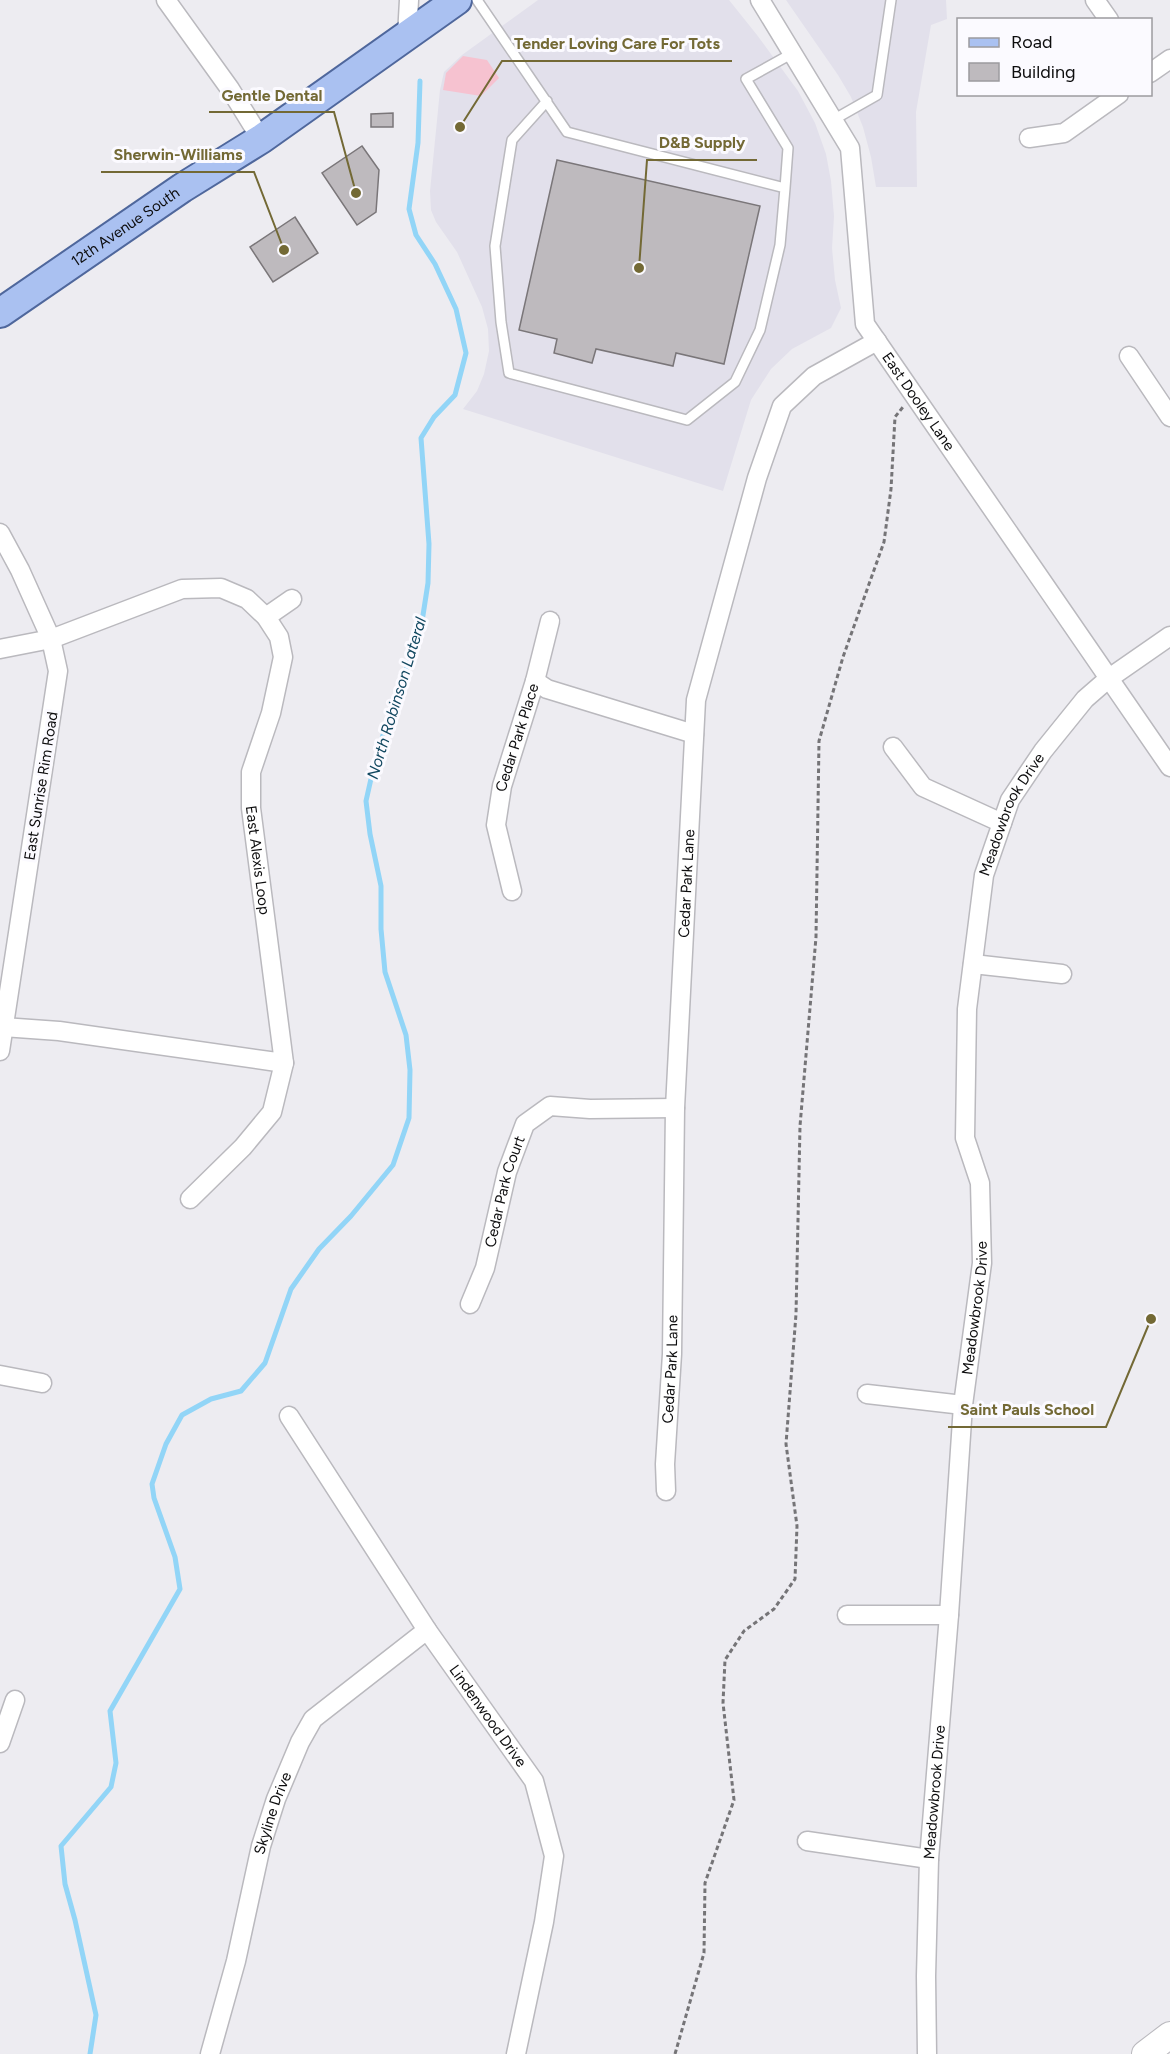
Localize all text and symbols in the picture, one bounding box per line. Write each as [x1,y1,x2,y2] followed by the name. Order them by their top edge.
[957,18,1152,96] legend
[502,27,732,61] callout: Tender Loving Care For Tots
[1011,31,1052,53] text: Road
[514,34,720,53] text: Tender Loving Care For Tots
[1011,61,1076,83] text: Building
[209,78,334,112] callout: Gentle Dental
[222,86,322,105] text: Gentle Dental
[647,126,757,160] callout: D&B Supply
[659,133,746,152] text: D&B Supply
[101,138,254,172] callout: Sherwin-Williams
[114,145,243,164] text: Sherwin-Williams
[68,184,183,270] street label: 12th Avenue South
[878,349,959,454] street label: East Dooley Lane
[363,614,430,781] water label: North Robinson Lateral
[492,681,543,793] street label: Cedar Park Place
[20,710,62,862] street label: East Sunrise Rim Road
[975,750,1048,878] street label: Meadowbrook Drive
[242,804,274,916] street label: East Alexis Loop
[675,829,698,938] street label: Cedar Park Lane
[481,1133,529,1249] street label: Cedar Park Court
[958,1241,991,1376] street label: Meadowbrook Drive
[659,1315,681,1424] street label: Cedar Park Lane
[948,1393,1106,1427] callout: Saint Pauls School
[960,1400,1094,1419] text: Saint Pauls School
[446,1661,530,1771] street label: Lindenwood Drive
[920,1724,949,1860] street label: Meadowbrook Drive
[250,1769,295,1856] street label: Skyline Drive

